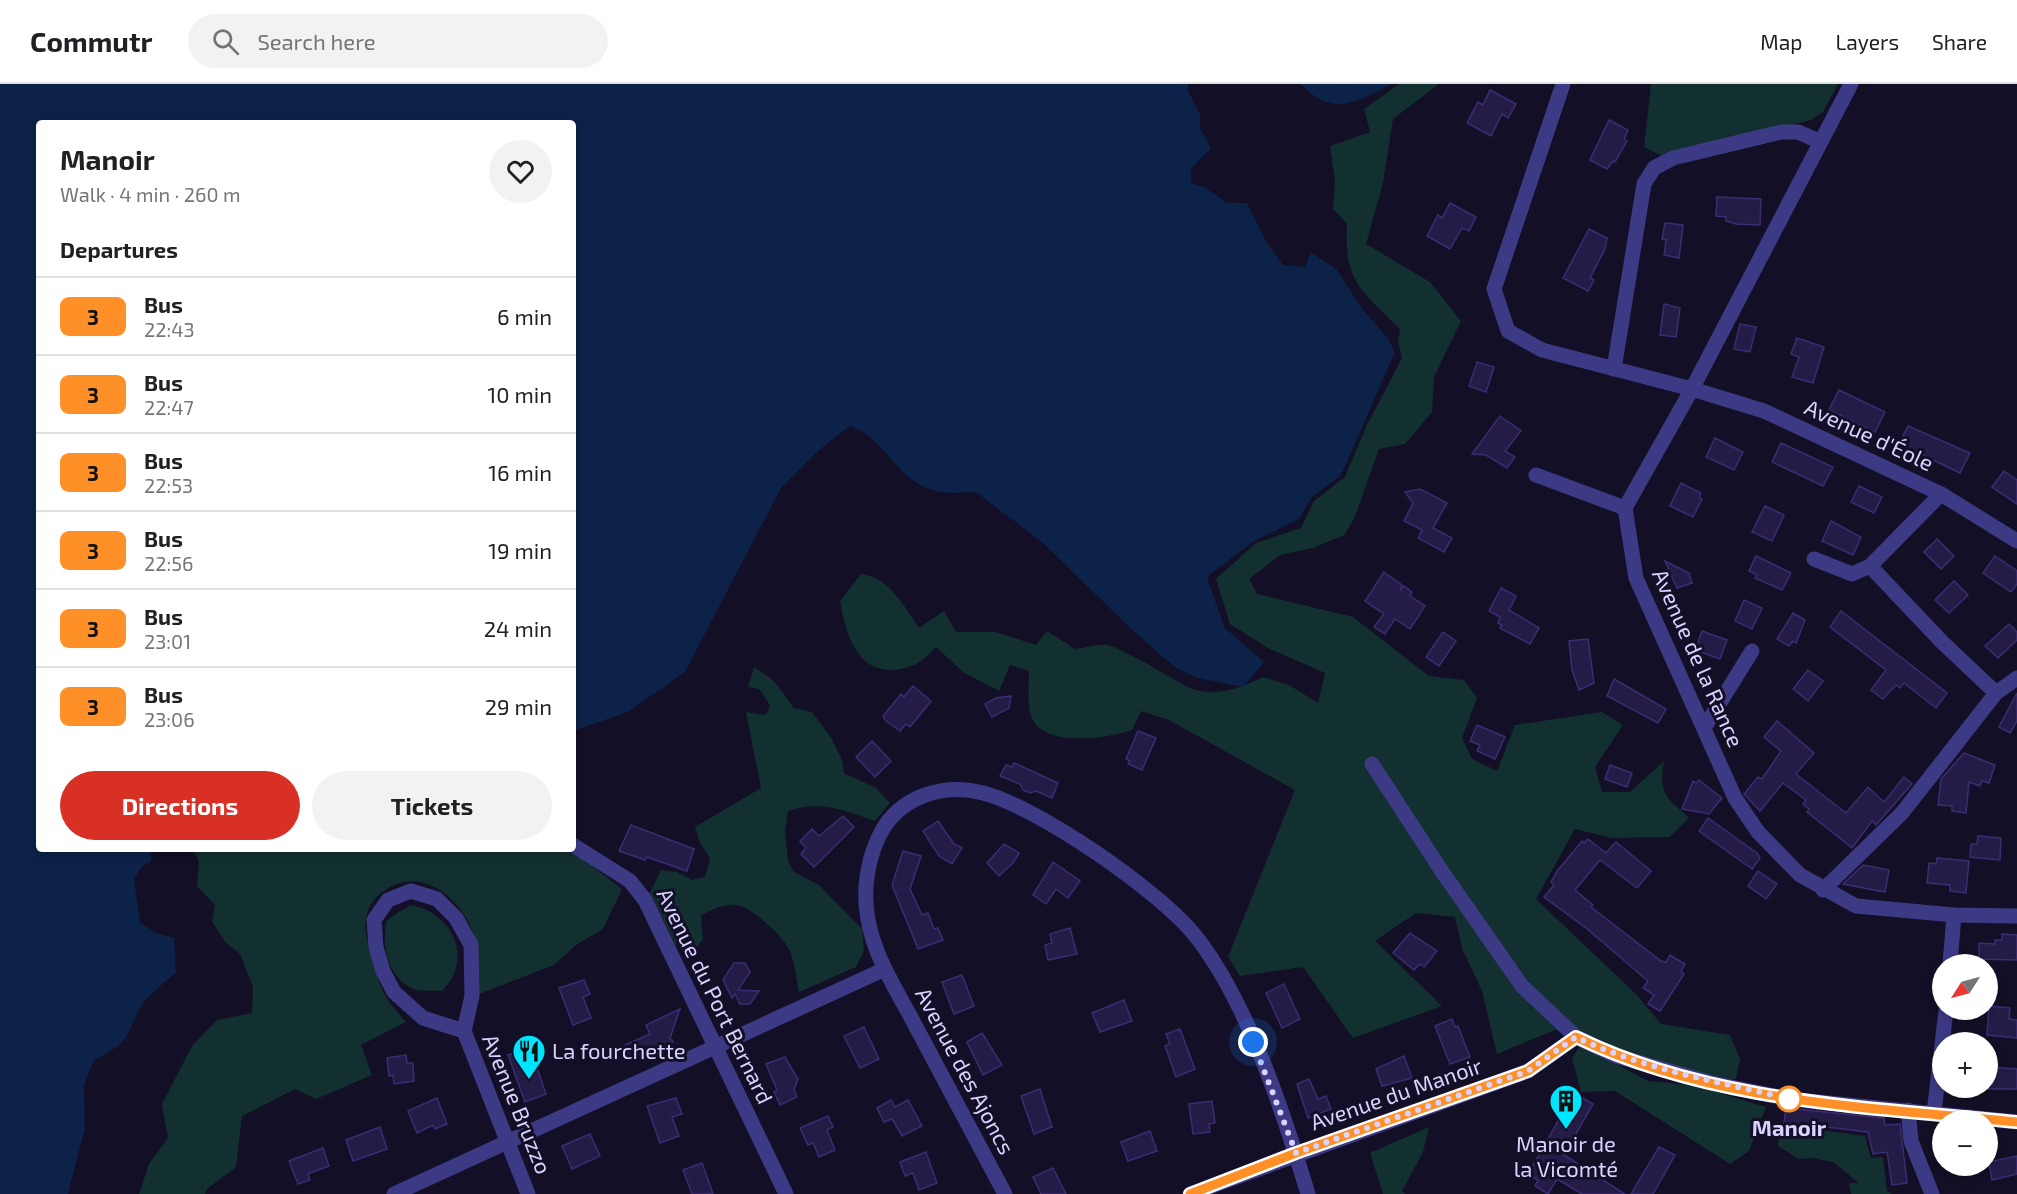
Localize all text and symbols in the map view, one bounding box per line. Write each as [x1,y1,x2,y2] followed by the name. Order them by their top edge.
[188,14,608,68] search box
[30,24,152,58] text: Commutr
[209,25,242,58] icon: search
[257,28,376,54] text: Search here
[1760,29,1802,54] text: Map
[1835,29,1899,54] text: Layers
[1932,29,1987,54] text: Share
[489,140,552,203] button: heart
[60,142,155,176] text: Manoir
[60,182,240,206] text: Walk · 4 min · 260 m
[60,236,178,262] text: Departures
[144,291,183,317] text: Bus
[497,303,552,329] text: 6 min
[87,304,99,329] text: 3
[144,317,195,341] text: 22:43
[144,369,183,395] text: Bus
[488,381,552,407] text: 10 min
[87,382,99,407] text: 3
[1801,393,1938,475] street label: Avenue d'Éole
[144,395,194,419] text: 22:47
[144,447,183,473] text: Bus
[488,459,552,485] text: 16 min
[87,460,99,485] text: 3
[144,473,193,497] text: 22:53
[144,525,183,551] text: Bus
[488,537,552,563] text: 19 min
[87,538,99,563] text: 3
[144,551,193,575] text: 22:56
[1648,564,1750,751] street label: Avenue de la Rance
[144,603,183,629] text: Bus
[484,615,552,641] text: 24 min
[87,616,99,641] text: 3
[144,629,191,653] text: 23:01
[144,681,183,707] text: Bus
[485,693,552,719] text: 29 min
[87,694,99,719] text: 3
[144,707,195,731] text: 23:06
[60,771,300,840] button: Directions
[312,771,552,840] button: Tickets
[652,884,779,1108] street label: Avenue du Port Bernard
[1932,954,1998,1020] north arrow
[1932,954,1998,1176] map controls
[910,983,1021,1159] street label: Avenue des Ajoncs
[1238,1027,1268,1057] your location
[478,1030,558,1177] street label: Avenue Bruzzo
[1932,1032,1998,1098] button: +
[511,1033,547,1080] restaurant icon: La fourchette
[552,1037,686,1063] place label: La fourchette
[1307,1051,1485,1135] street label: Avenue du Manoir
[1548,1083,1584,1130] building icon: Manoir de la Vicomté
[1776,1086,1802,1112] marker: Manoir
[1932,1110,1998,1176] button: −
[1752,1114,1827,1140] place label: Manoir
[1514,1130,1618,1181] place label: Manoir de la Vicomté

